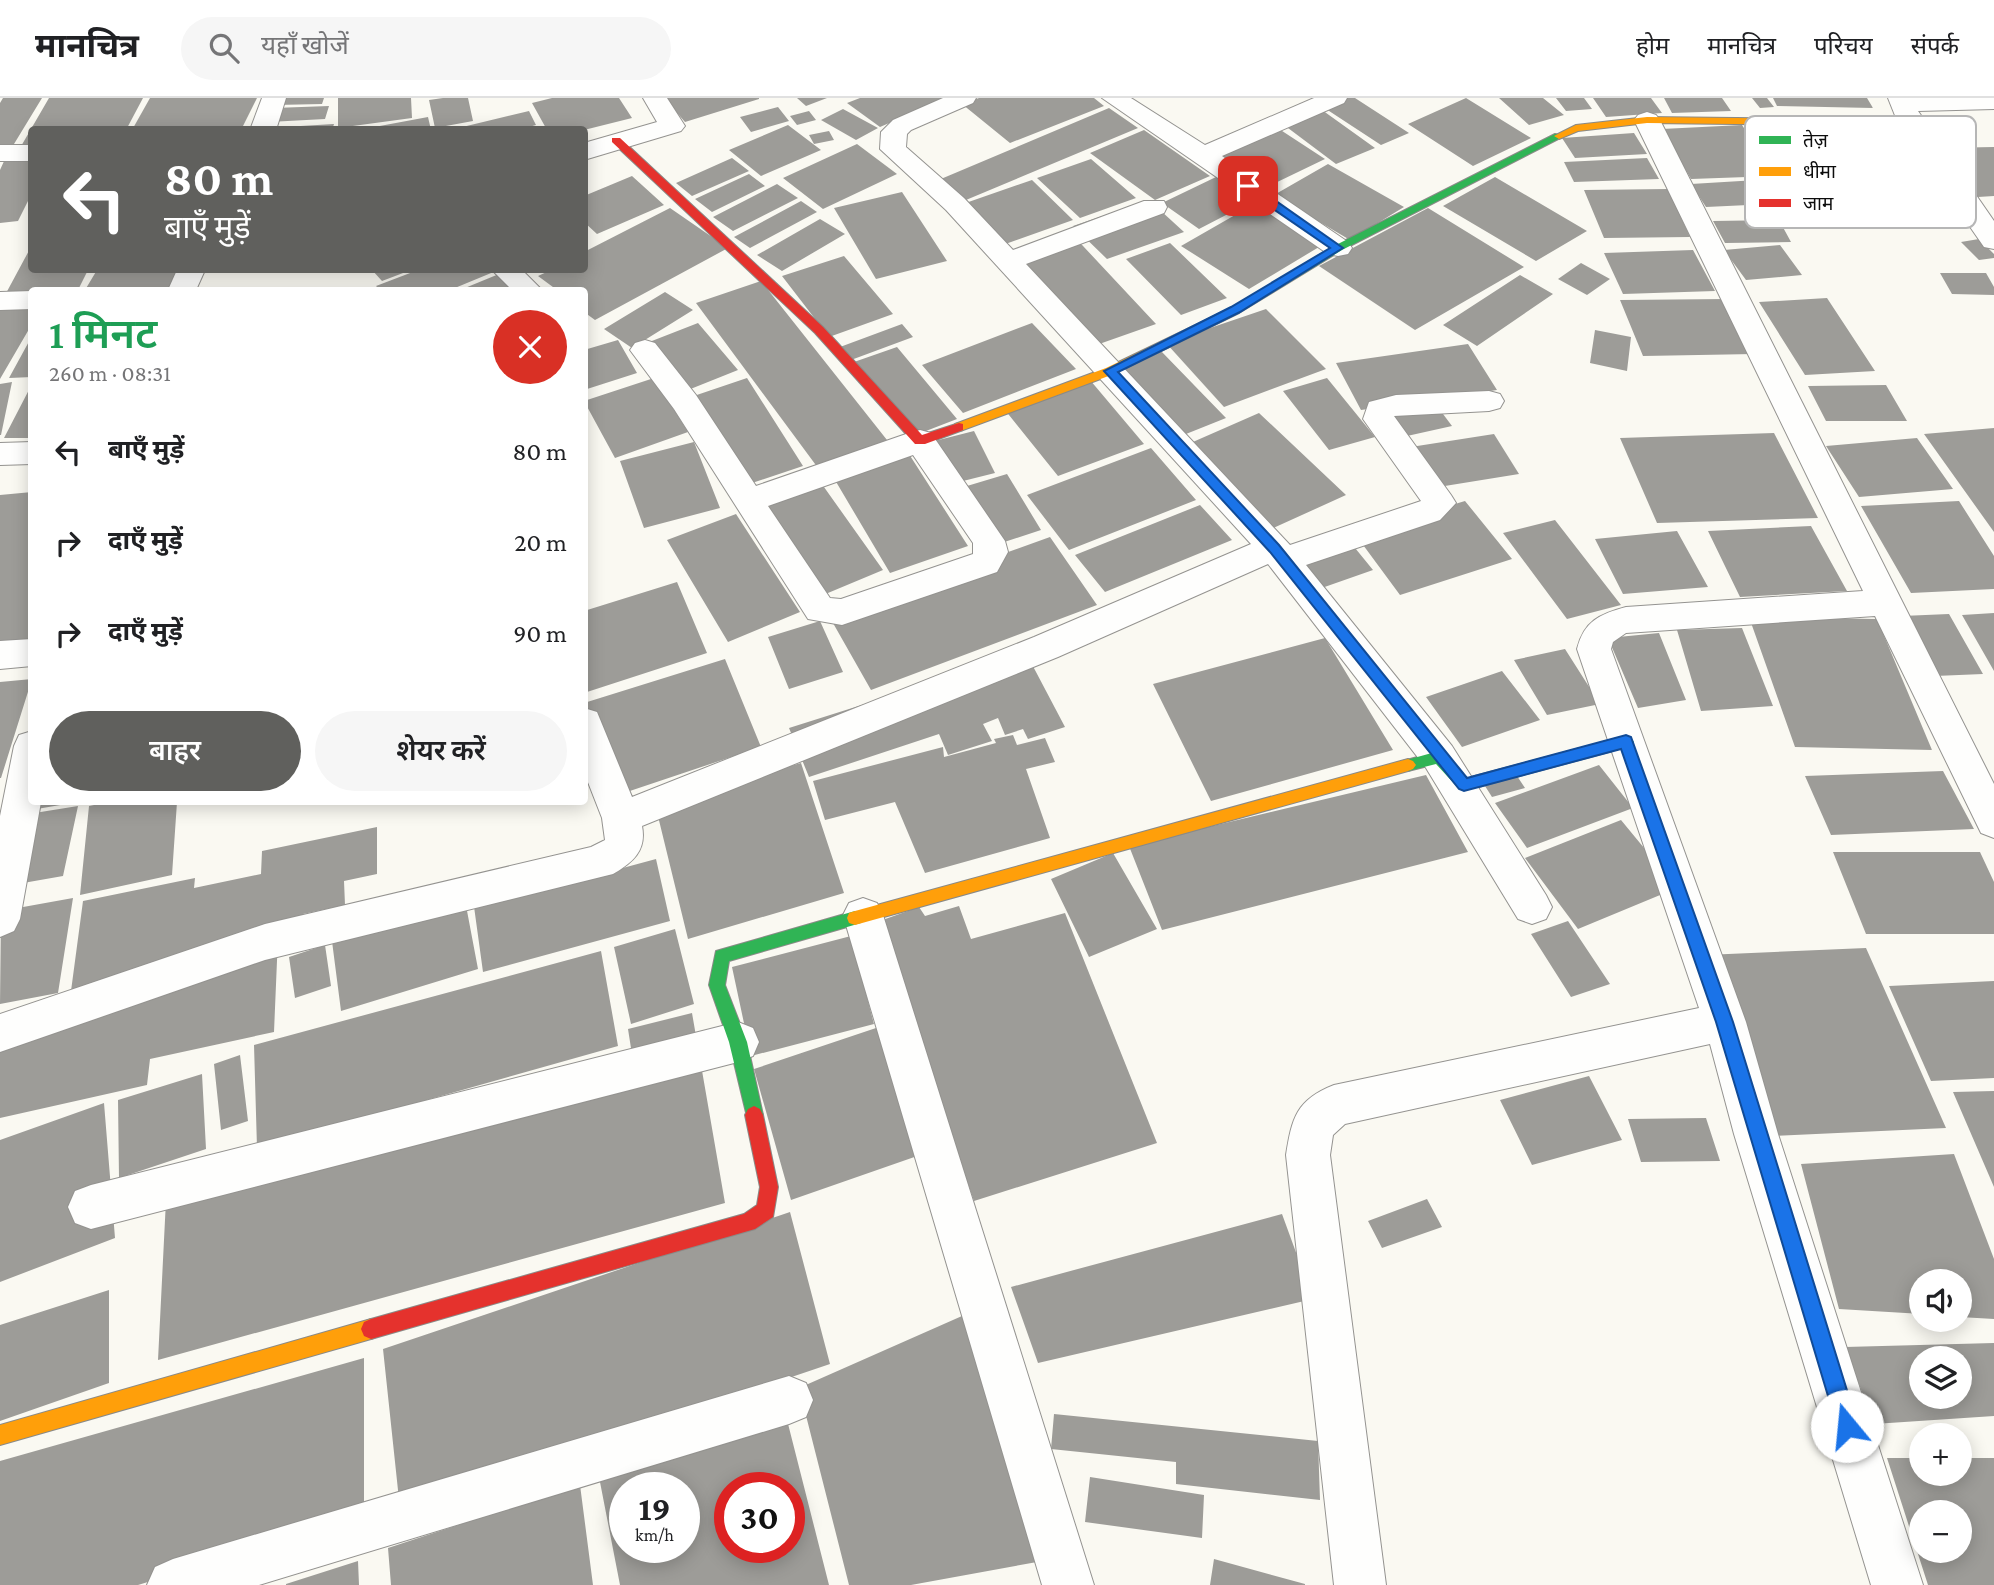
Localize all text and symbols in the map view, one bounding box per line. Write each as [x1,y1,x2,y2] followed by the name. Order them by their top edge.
[181,17,671,80] search box
[35,27,139,64] text: मानचित्र
[205,29,243,67] icon: search
[261,31,349,60] text: यहाँ खोजें
[1636,32,1669,59] text: होम
[1707,32,1776,59] text: मानचित्र
[1814,32,1873,59] text: परिचय
[1911,32,1959,59] text: संपर्क
[1745,116,1976,228] legend
[1803,129,1829,151] text: तेज़
[164,151,273,206] text: 80 m
[49,154,140,245] icon: left
[1218,156,1278,216] pin
[1803,161,1837,182] text: धीमा
[1229,167,1267,205] icon: arrive
[1803,193,1834,214] text: जाम
[164,209,251,245] text: बाएँ मुड़ें
[49,310,157,357] text: 1 मिनट
[493,310,567,384] button: close
[49,360,171,386] text: 260 m · 08:31
[49,433,87,471] icon: left
[108,435,184,464] text: बाएँ मुड़ें
[513,437,567,466] text: 80 m
[49,524,87,562] icon: right
[108,526,183,555] text: दाएँ मुड़ें
[514,528,567,557] text: 20 m
[49,615,87,653] icon: right
[108,617,183,646] text: दाएँ मुड़ें
[513,619,567,648] text: 90 m
[49,711,301,791] button: बाहर
[315,711,567,791] button: शेयर करें
[1909,1269,1972,1563] map controls
[1909,1269,1972,1332] button: sound
[1909,1346,1972,1409] button: layers
[1810,1389,1884,1463] position arrow
[1909,1423,1972,1486] button: +
[714,1472,805,1563] speed limit sign: 30
[638,1489,671,1528] text: 19
[1909,1500,1972,1563] button: −
[635,1525,674,1545] text: km/h

